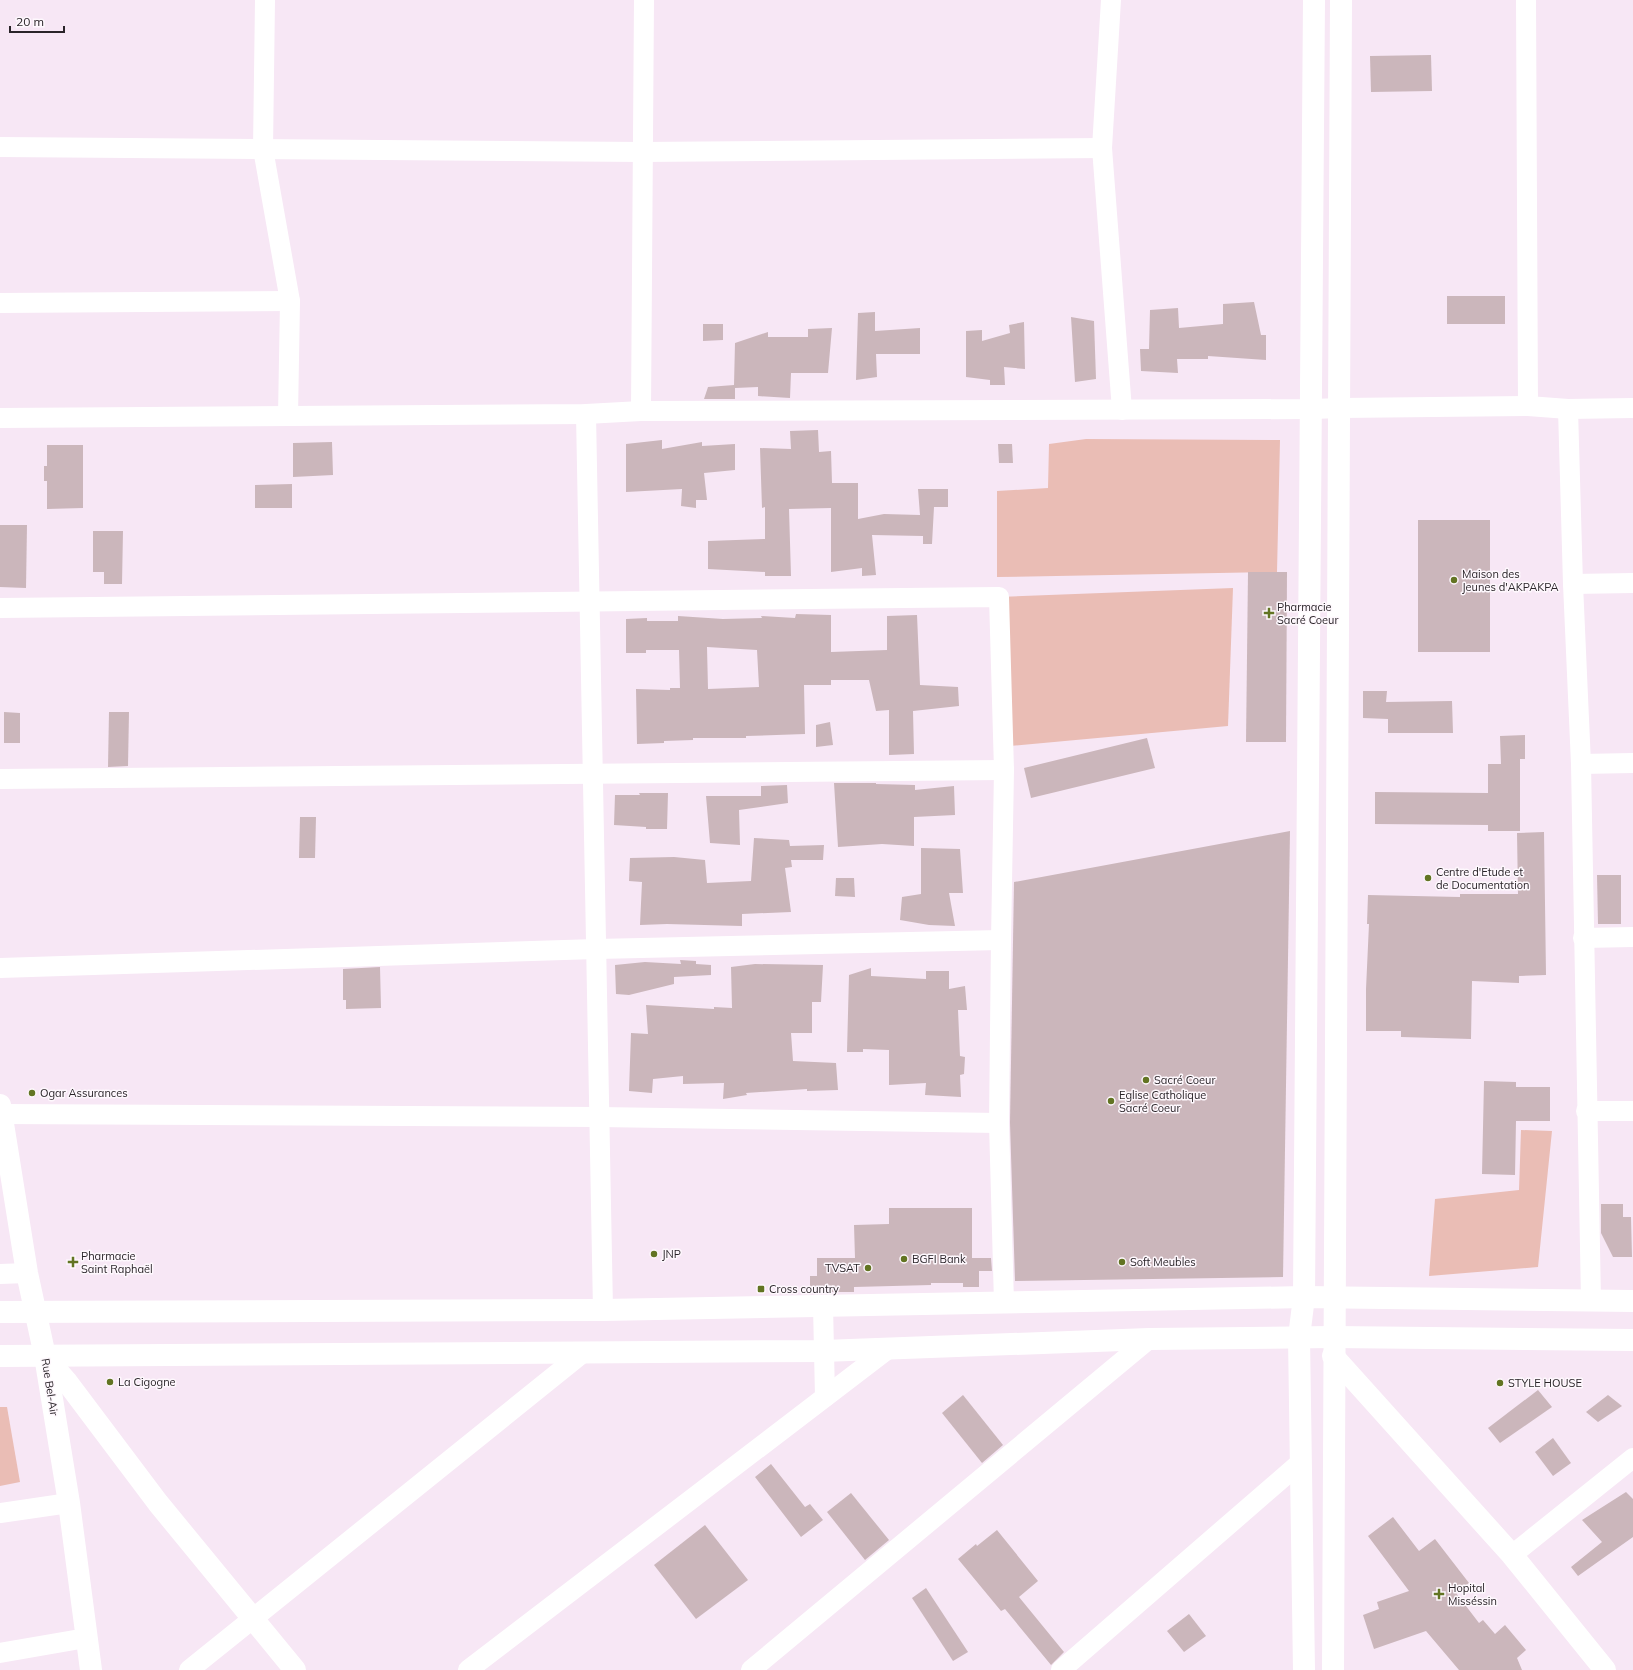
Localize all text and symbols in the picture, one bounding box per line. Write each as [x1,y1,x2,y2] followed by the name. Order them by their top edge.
[10,8,64,34] scale bar
[16,14,44,29] text: 20 m
[1462,567,1559,594] place label: Maison des Jeunes d'AKPAKPA
[1449,575,1459,585] marker: Maison des Jeunes d'AKPAKPA
[1277,600,1338,627] place label: Pharmacie Sacré Coeur
[1264,608,1274,618] marker: Pharmacie Sacré Coeur
[1436,865,1529,892] place label: Centre d'Etude et de Documentation
[1423,873,1433,883] marker: Centre d'Etude et de Documentation
[1154,1073,1215,1087] place label: Sacré Coeur
[1141,1075,1151,1085] marker: Sacré Coeur
[40,1086,128,1100] place label: Ogar Assurances
[27,1088,37,1098] marker: Ogar Assurances
[1119,1088,1206,1115] place label: Eglise Catholique Sacré Coeur
[1106,1096,1116,1106] marker: Eglise Catholique Sacré Coeur
[662,1247,681,1261] place label: JNP
[81,1249,153,1276] place label: Pharmacie Saint Raphaël
[649,1249,659,1259] marker: JNP
[912,1252,966,1266] place label: BGFI Bank
[899,1254,909,1264] marker: BGFI Bank
[1130,1255,1196,1269] place label: Soft Meubles
[68,1257,78,1267] marker: Pharmacie Saint Raphaël
[1117,1257,1127,1267] marker: Soft Meubles
[825,1261,860,1275] place label: TVSAT
[863,1263,873,1273] marker: TVSAT
[769,1282,839,1296] place label: Cross country
[756,1284,766,1294] marker: Cross country
[39,1357,61,1417] street label: Rue Bel-Air
[118,1375,176,1389] place label: La Cigogne
[1508,1376,1582,1390] place label: STYLE HOUSE
[105,1377,115,1387] marker: La Cigogne
[1495,1378,1505,1388] marker: STYLE HOUSE
[1448,1581,1497,1608] place label: Hopital Misséssin
[1433,1588,1445,1600] marker: Hopital Misséssin

